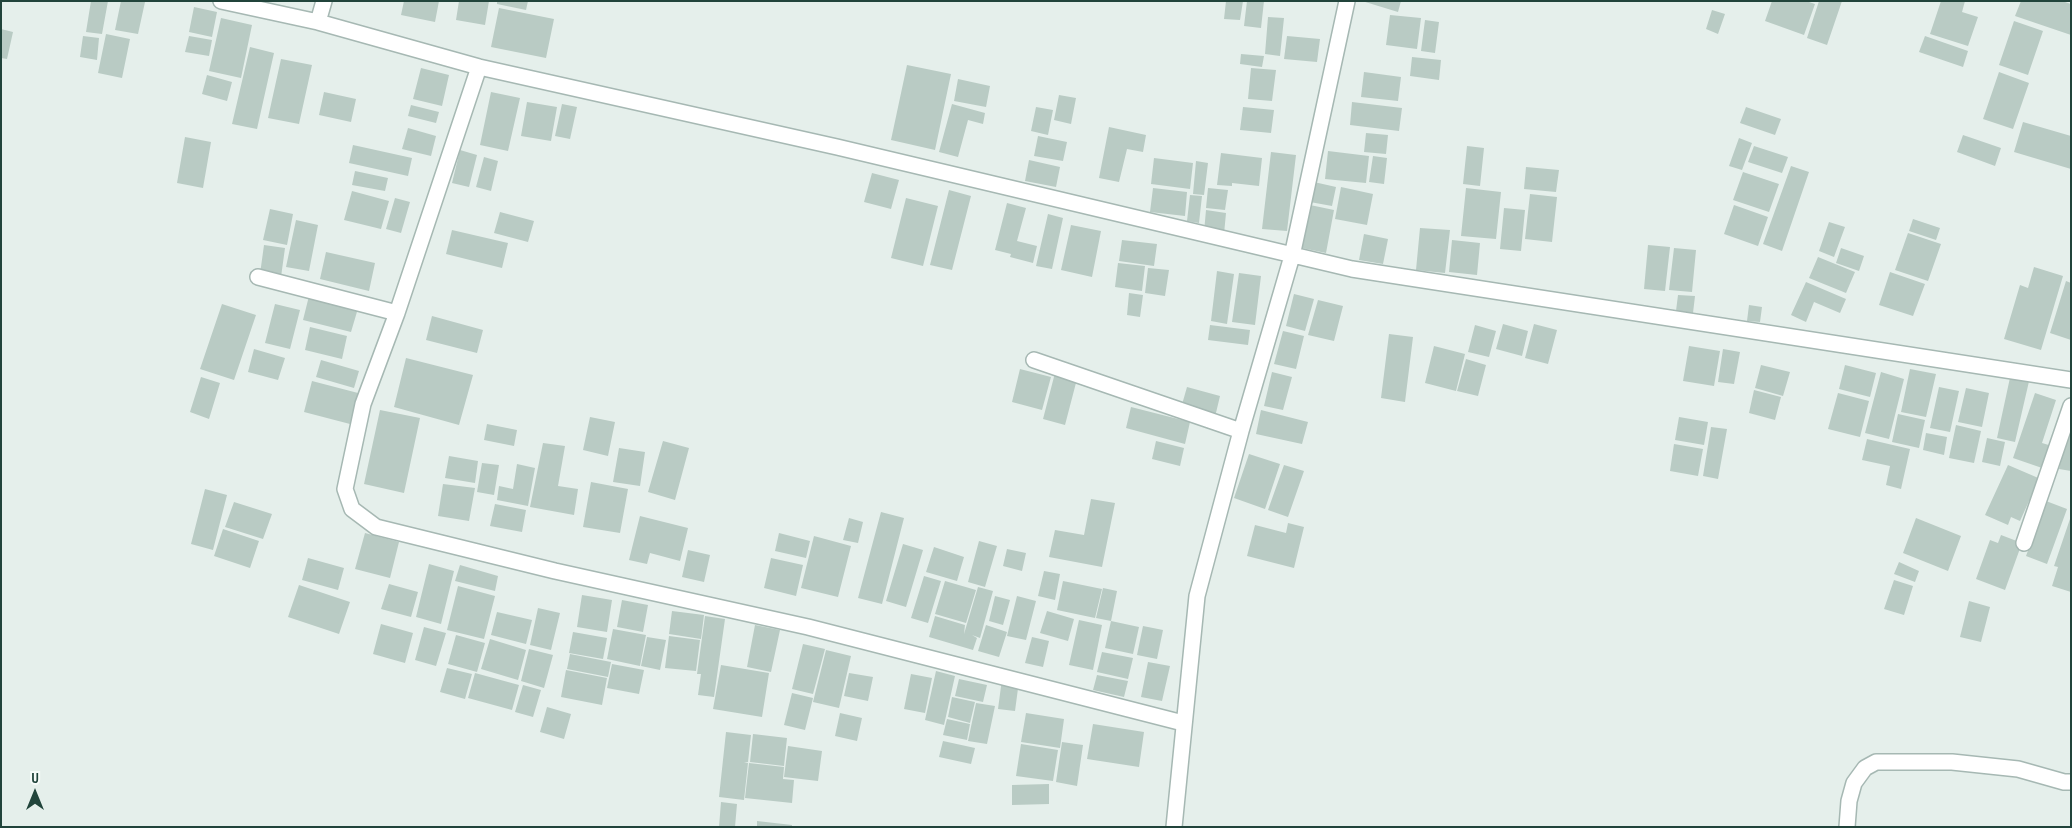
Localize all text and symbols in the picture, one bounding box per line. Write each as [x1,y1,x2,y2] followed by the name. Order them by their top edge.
[10,768,60,818] north arrow
[31,769,39,787] text: U

